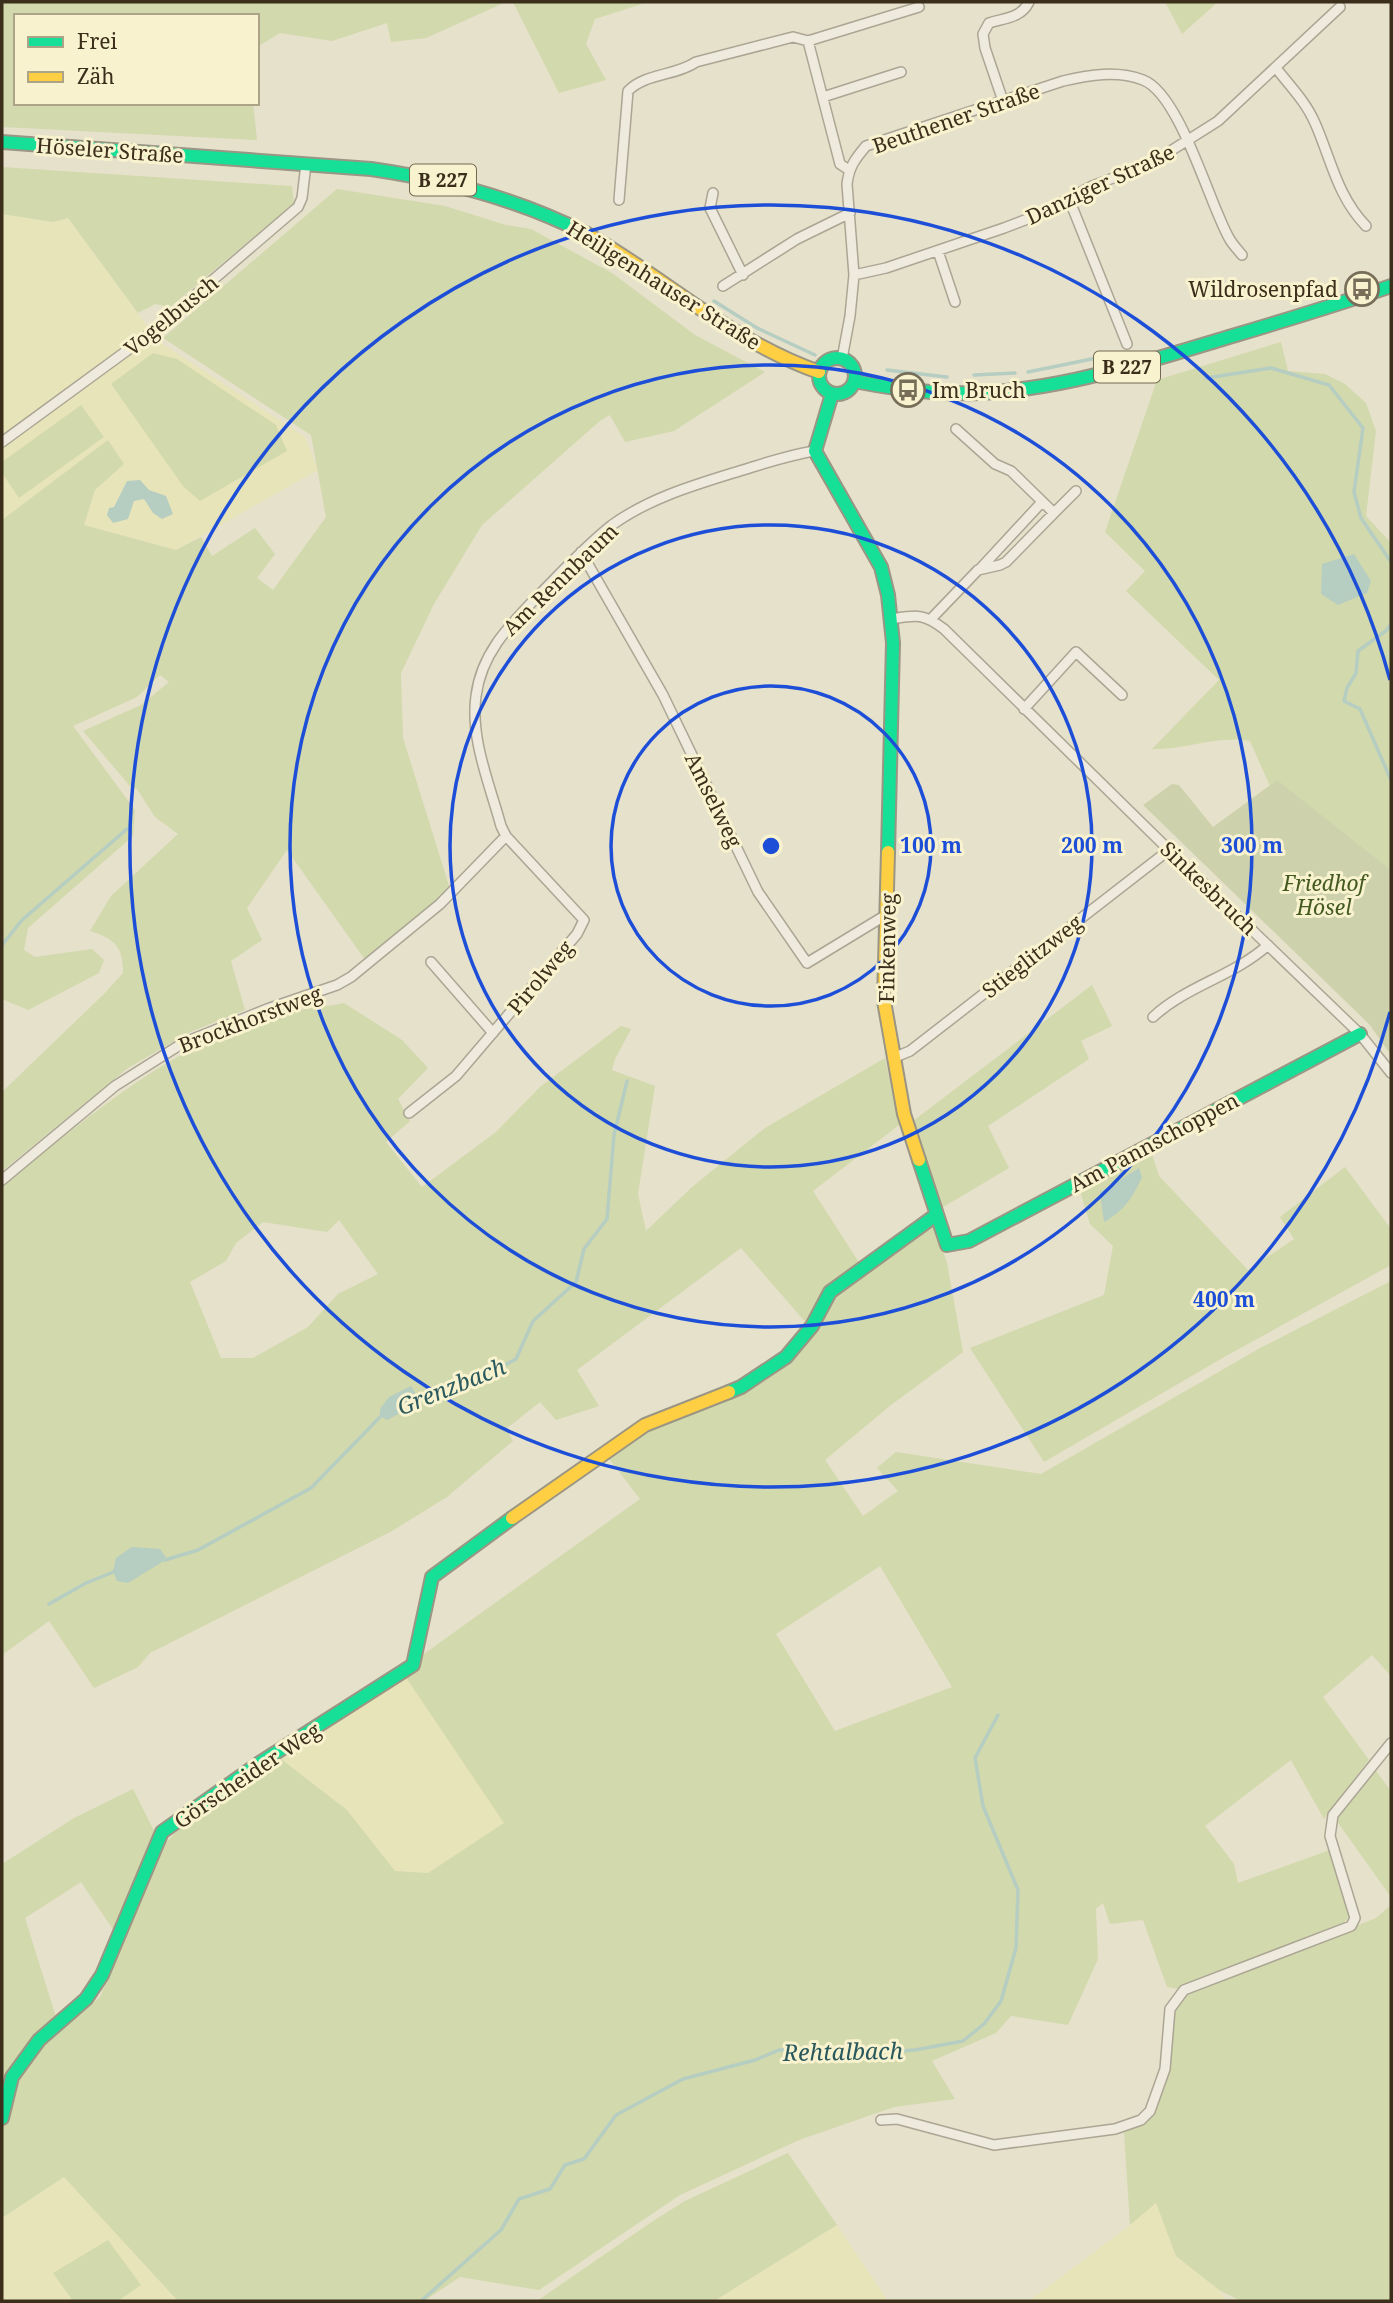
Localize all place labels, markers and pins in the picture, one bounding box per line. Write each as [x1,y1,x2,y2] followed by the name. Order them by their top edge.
[1343,270,1381,308] bus stop icon: Wildrosenpfad
[1188,275,1338,303] place label: Wildrosenpfad
[889,371,927,409] bus stop icon: Im Bruch
[932,376,1026,404] place label: Im Bruch
[759,834,783,858] centre of rings

